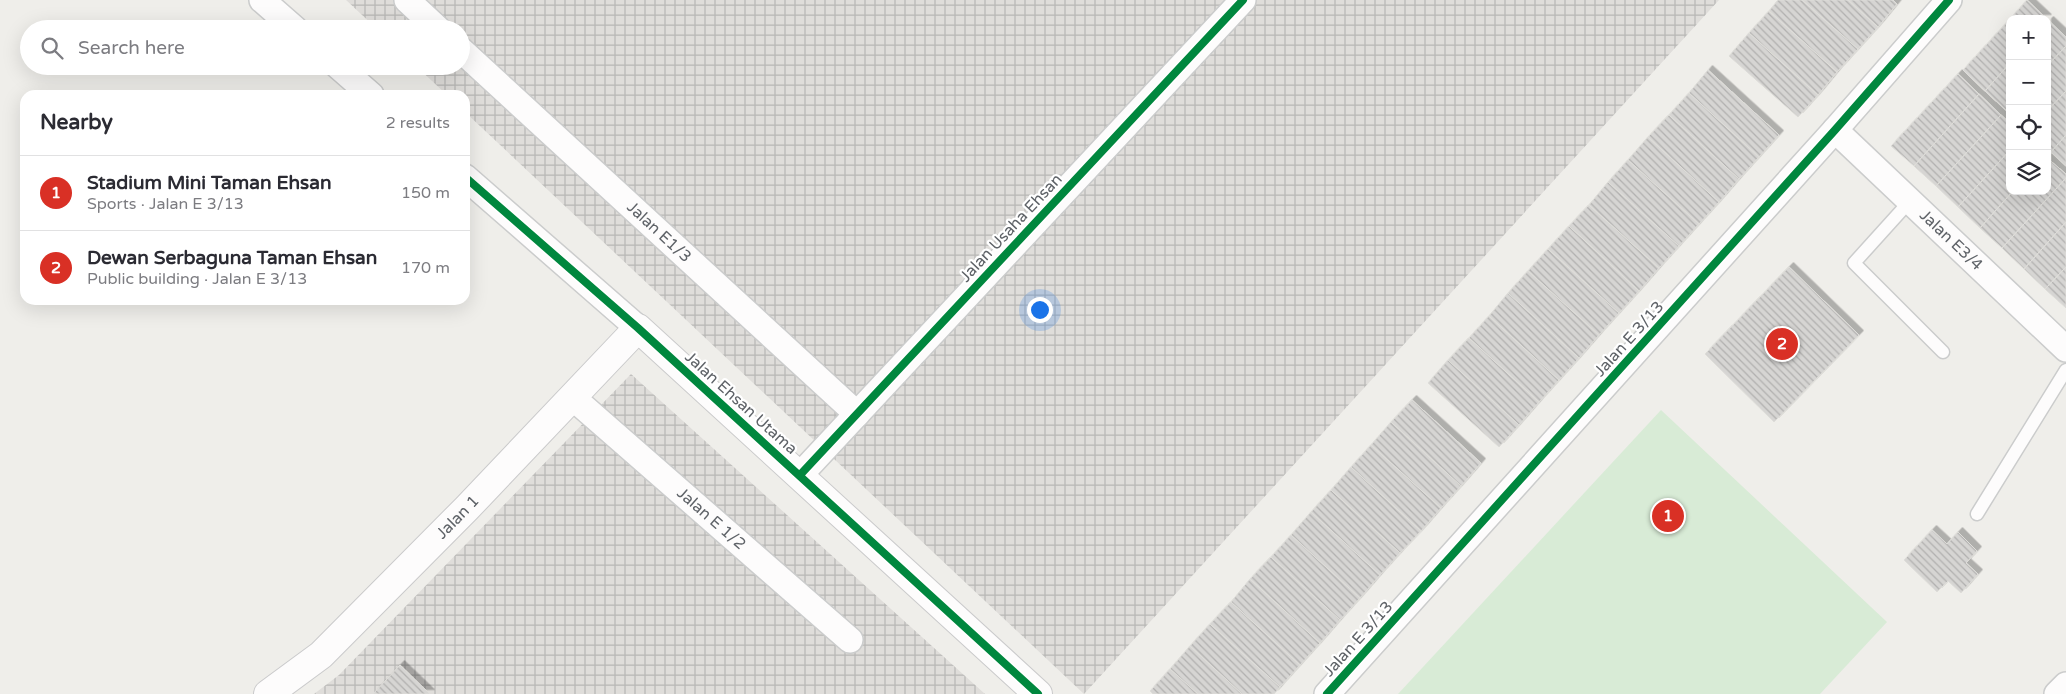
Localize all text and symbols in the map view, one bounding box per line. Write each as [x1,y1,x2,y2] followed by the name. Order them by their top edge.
[2006,15,2051,195] map controls
[2006,15,2051,60] button: +
[20,20,470,75] search box
[38,34,66,62] icon: search
[78,37,185,59] text: Search here
[2006,60,2051,105] button: −
[2006,105,2051,150] button: locate
[40,110,113,135] text: Nearby
[386,113,450,133] text: 2 results
[2006,150,2051,195] button: layers
[956,170,1066,286] street label: Jalan Usaha Ehsan
[87,172,331,194] text: Stadium Mini Taman Ehsan
[51,183,61,203] text: 1
[401,183,450,203] text: 150 m
[87,194,244,214] text: Sports · Jalan E 3/13
[623,197,696,267] street label: Jalan E1/3
[1915,205,1987,275] street label: Jalan E3/4
[87,247,377,269] text: Dewan Serbaguna Taman Ehsan
[51,258,61,278] text: 2
[401,258,450,278] text: 170 m
[87,269,307,289] text: Public building · Jalan E 3/13
[1027,297,1053,323] your location
[1590,297,1668,381] street label: Jalan E 3/13
[1766,325,1798,363] pin: 2
[681,347,801,459] street label: Jalan Ehsan Utama
[673,483,750,554] street label: Jalan E 1/2
[432,491,484,543] street label: Jalan 1
[1652,497,1684,535] pin: 1
[1319,597,1397,681] street label: Jalan E 3/13

